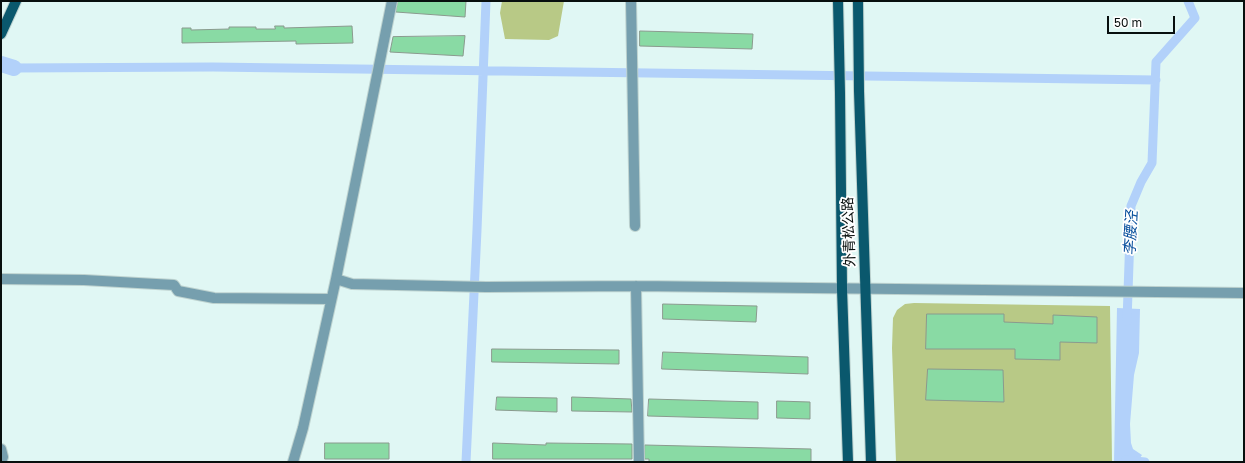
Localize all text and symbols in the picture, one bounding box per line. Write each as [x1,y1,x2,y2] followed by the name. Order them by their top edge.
[1109,8,1177,34] scale bar
[1114,15,1142,30] text: 50 m
[839,197,859,267] street label: 外青松公路
[1121,210,1141,256] water label: 李腰泾

